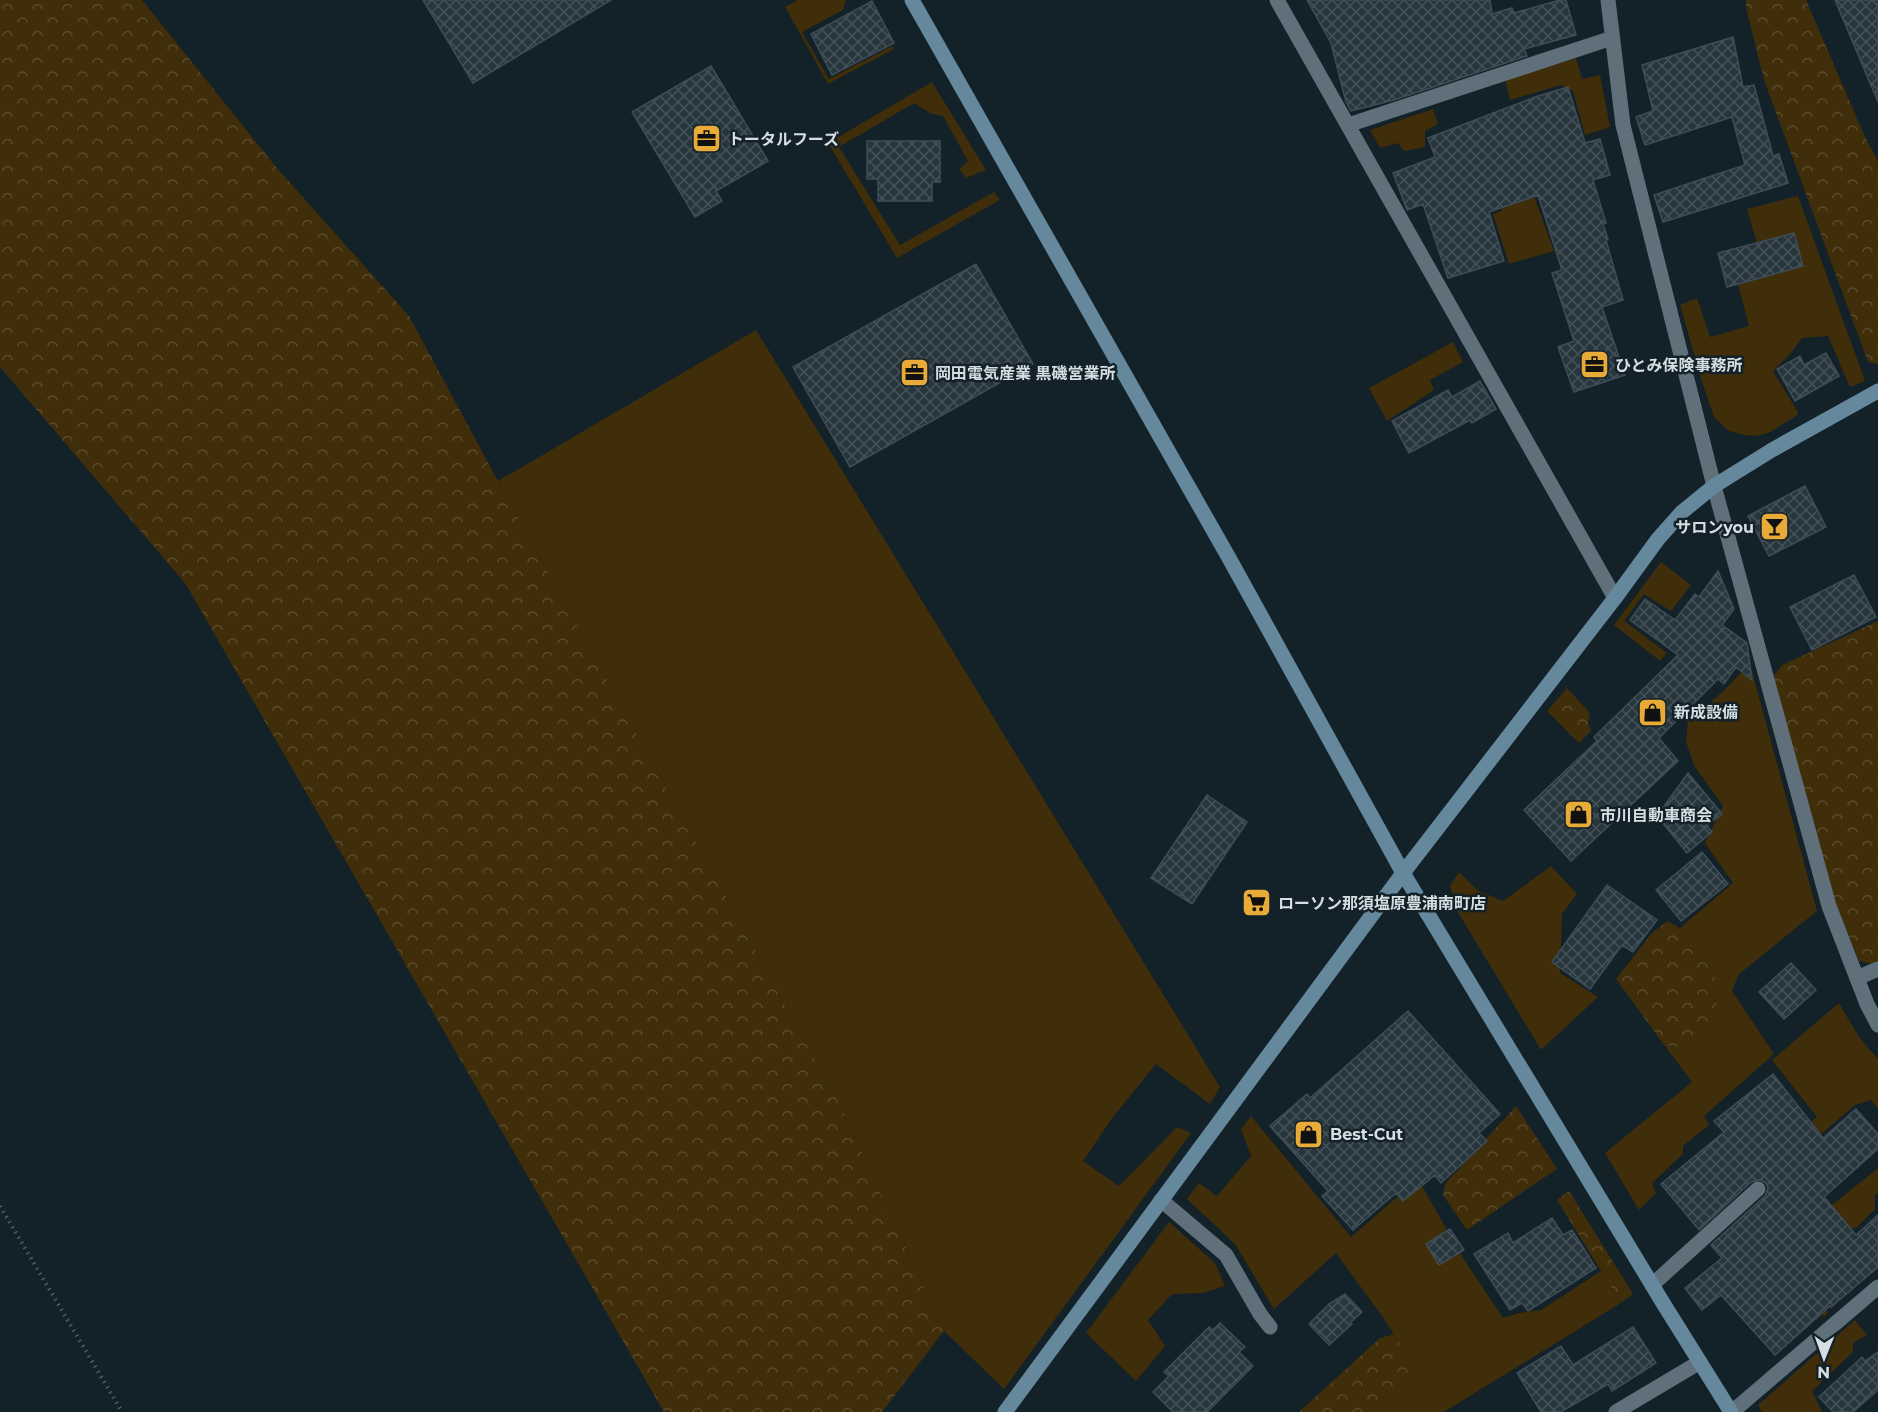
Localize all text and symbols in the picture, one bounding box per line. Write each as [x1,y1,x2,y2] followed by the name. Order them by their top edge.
[691,123,723,155] office icon: トータルフーズ
[728,130,839,149] place label: トータルフーズ
[1578,349,1610,381] office icon: ひとみ保険事務所
[1615,356,1743,375] place label: ひとみ保険事務所
[898,357,930,389] office icon: 岡田電気産業 黒磯営業所
[935,364,1116,383] place label: 岡田電気産業 黒磯営業所
[1759,511,1791,543] bar icon: サロンyou
[1675,518,1754,537] place label: サロンyou
[1637,696,1669,728] shop icon: 新成設備
[1674,703,1738,722] place label: 新成設備
[1563,799,1595,831] shop icon: 市川自動車商会
[1600,806,1712,825] place label: 市川自動車商会
[1241,887,1273,919] supermarket icon: ローソン那須塩原豊浦南町店
[1278,894,1486,913] place label: ローソン那須塩原豊浦南町店
[1293,1118,1325,1150] shop icon: Best-Cut
[1330,1125,1403,1144] place label: Best-Cut
[1794,1328,1854,1388] north arrow
[1817,1363,1830,1382] text: N

